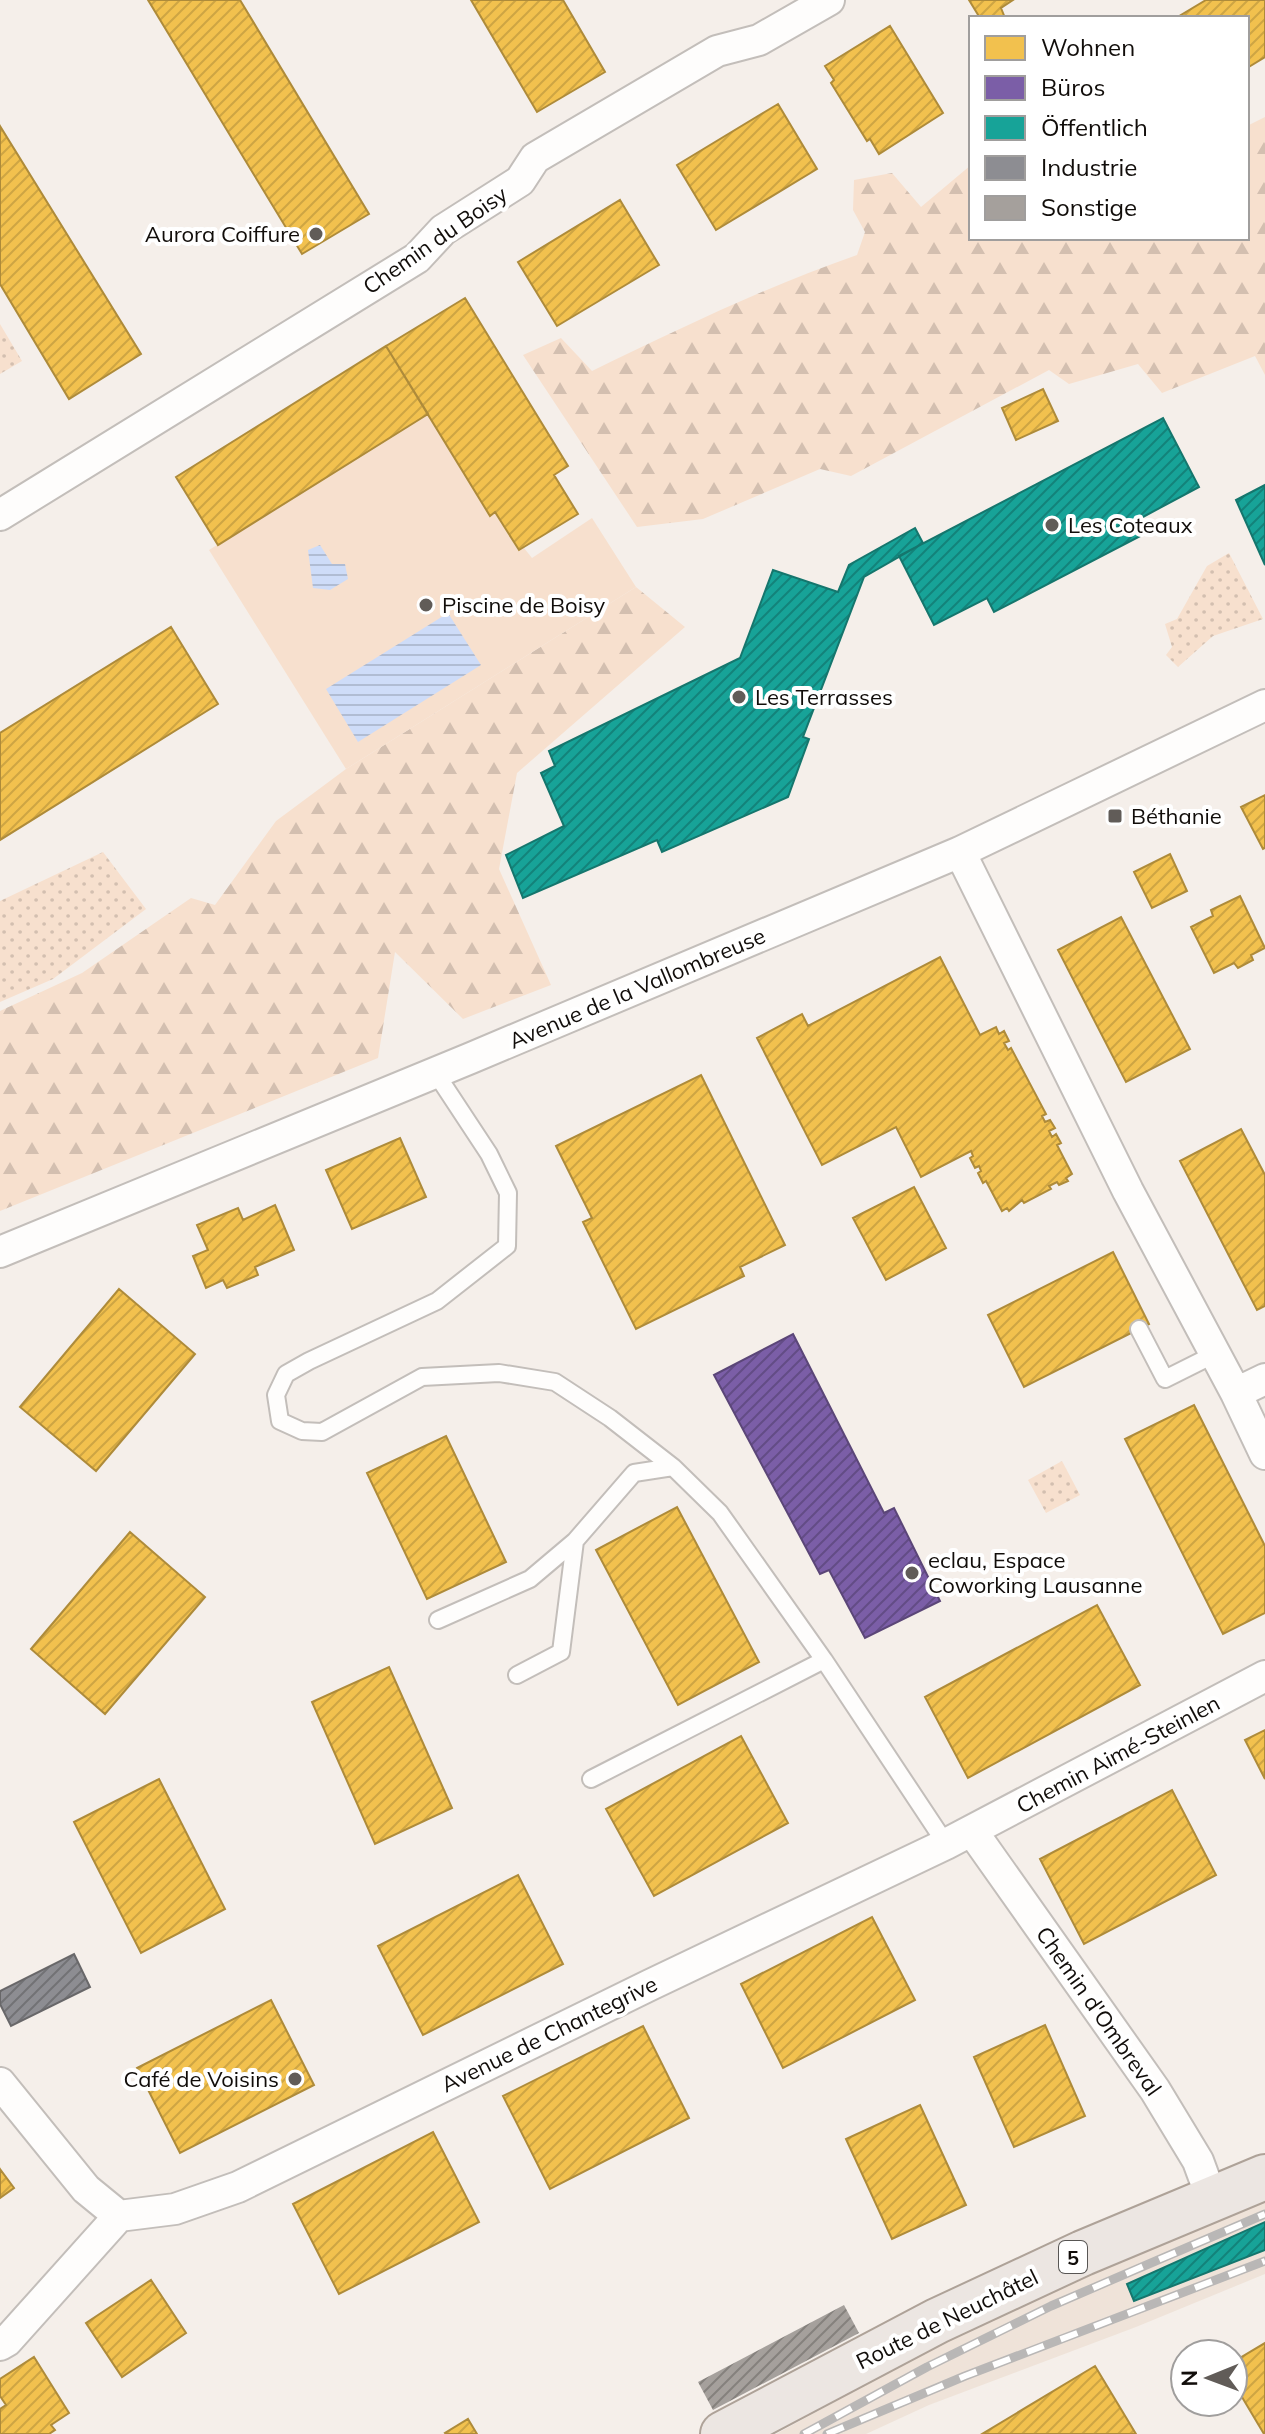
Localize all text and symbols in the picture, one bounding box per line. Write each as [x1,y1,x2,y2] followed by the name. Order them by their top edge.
[969,16,1249,240] legend
[1041,32,1135,62] text: Wohnen
[1041,72,1105,102] text: Büros
[1041,112,1148,142] text: Öffentlich
[1041,152,1137,182] text: Industrie
[357,180,513,300] street label: Chemin du Boisy
[1041,192,1137,222] text: Sonstige
[145,220,300,248] place label: Aurora Coiffure
[307,225,325,243] marker: Aurora Coiffure
[1068,511,1193,539] place label: Les Coteaux
[1043,516,1061,534] marker: Les Coteaux
[442,591,606,619] place label: Piscine de Boisy
[417,596,435,614] marker: Piscine de Boisy
[755,683,893,711] place label: Les Terrasses
[730,688,748,706] marker: Les Terrasses
[1131,802,1222,830] place label: Béthanie
[1106,807,1124,825] marker: Béthanie
[505,921,769,1055] street label: Avenue de la Vallombreuse
[928,1546,1142,1599] place label: eclau, Espace Coworking Lausanne
[903,1564,921,1582] marker: eclau, Espace Coworking Lausanne
[1011,1688,1225,1820] street label: Chemin Aimé-Steinlen
[1030,1921,1168,2101] street label: Chemin d'Ombreval
[436,1970,662,2098] street label: Avenue de Chantegrive
[124,2065,279,2093] place label: Café de Voisins
[286,2070,304,2088] marker: Café de Voisins
[1059,2241,1087,2273] road number: 5
[851,2263,1043,2375] street label: Route de Neuchâtel
[1169,2338,1249,2418] north arrow
[1175,2370,1203,2387] text: N

